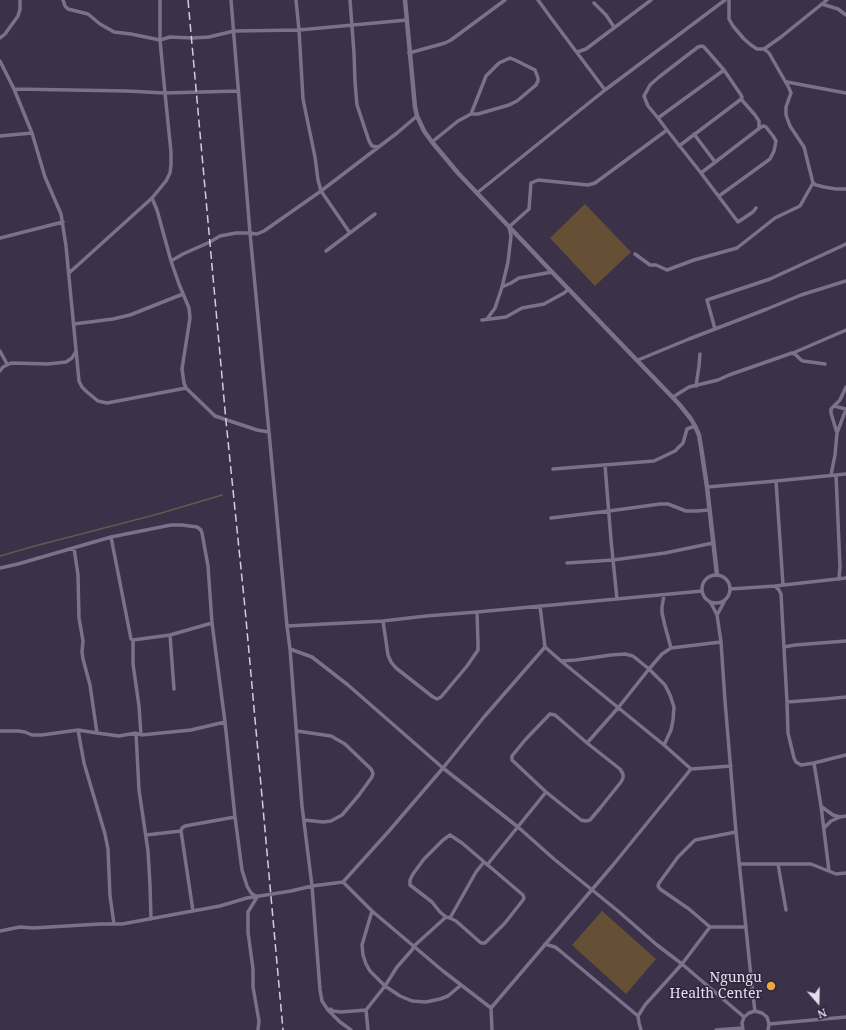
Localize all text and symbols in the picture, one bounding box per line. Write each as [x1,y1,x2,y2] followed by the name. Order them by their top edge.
[670,970,762,1002] place label: Ngungu Health Center
[765,980,777,992] marker: Ngungu Health Center
[798,982,838,1022] north arrow
[816,1005,829,1022] text: N

